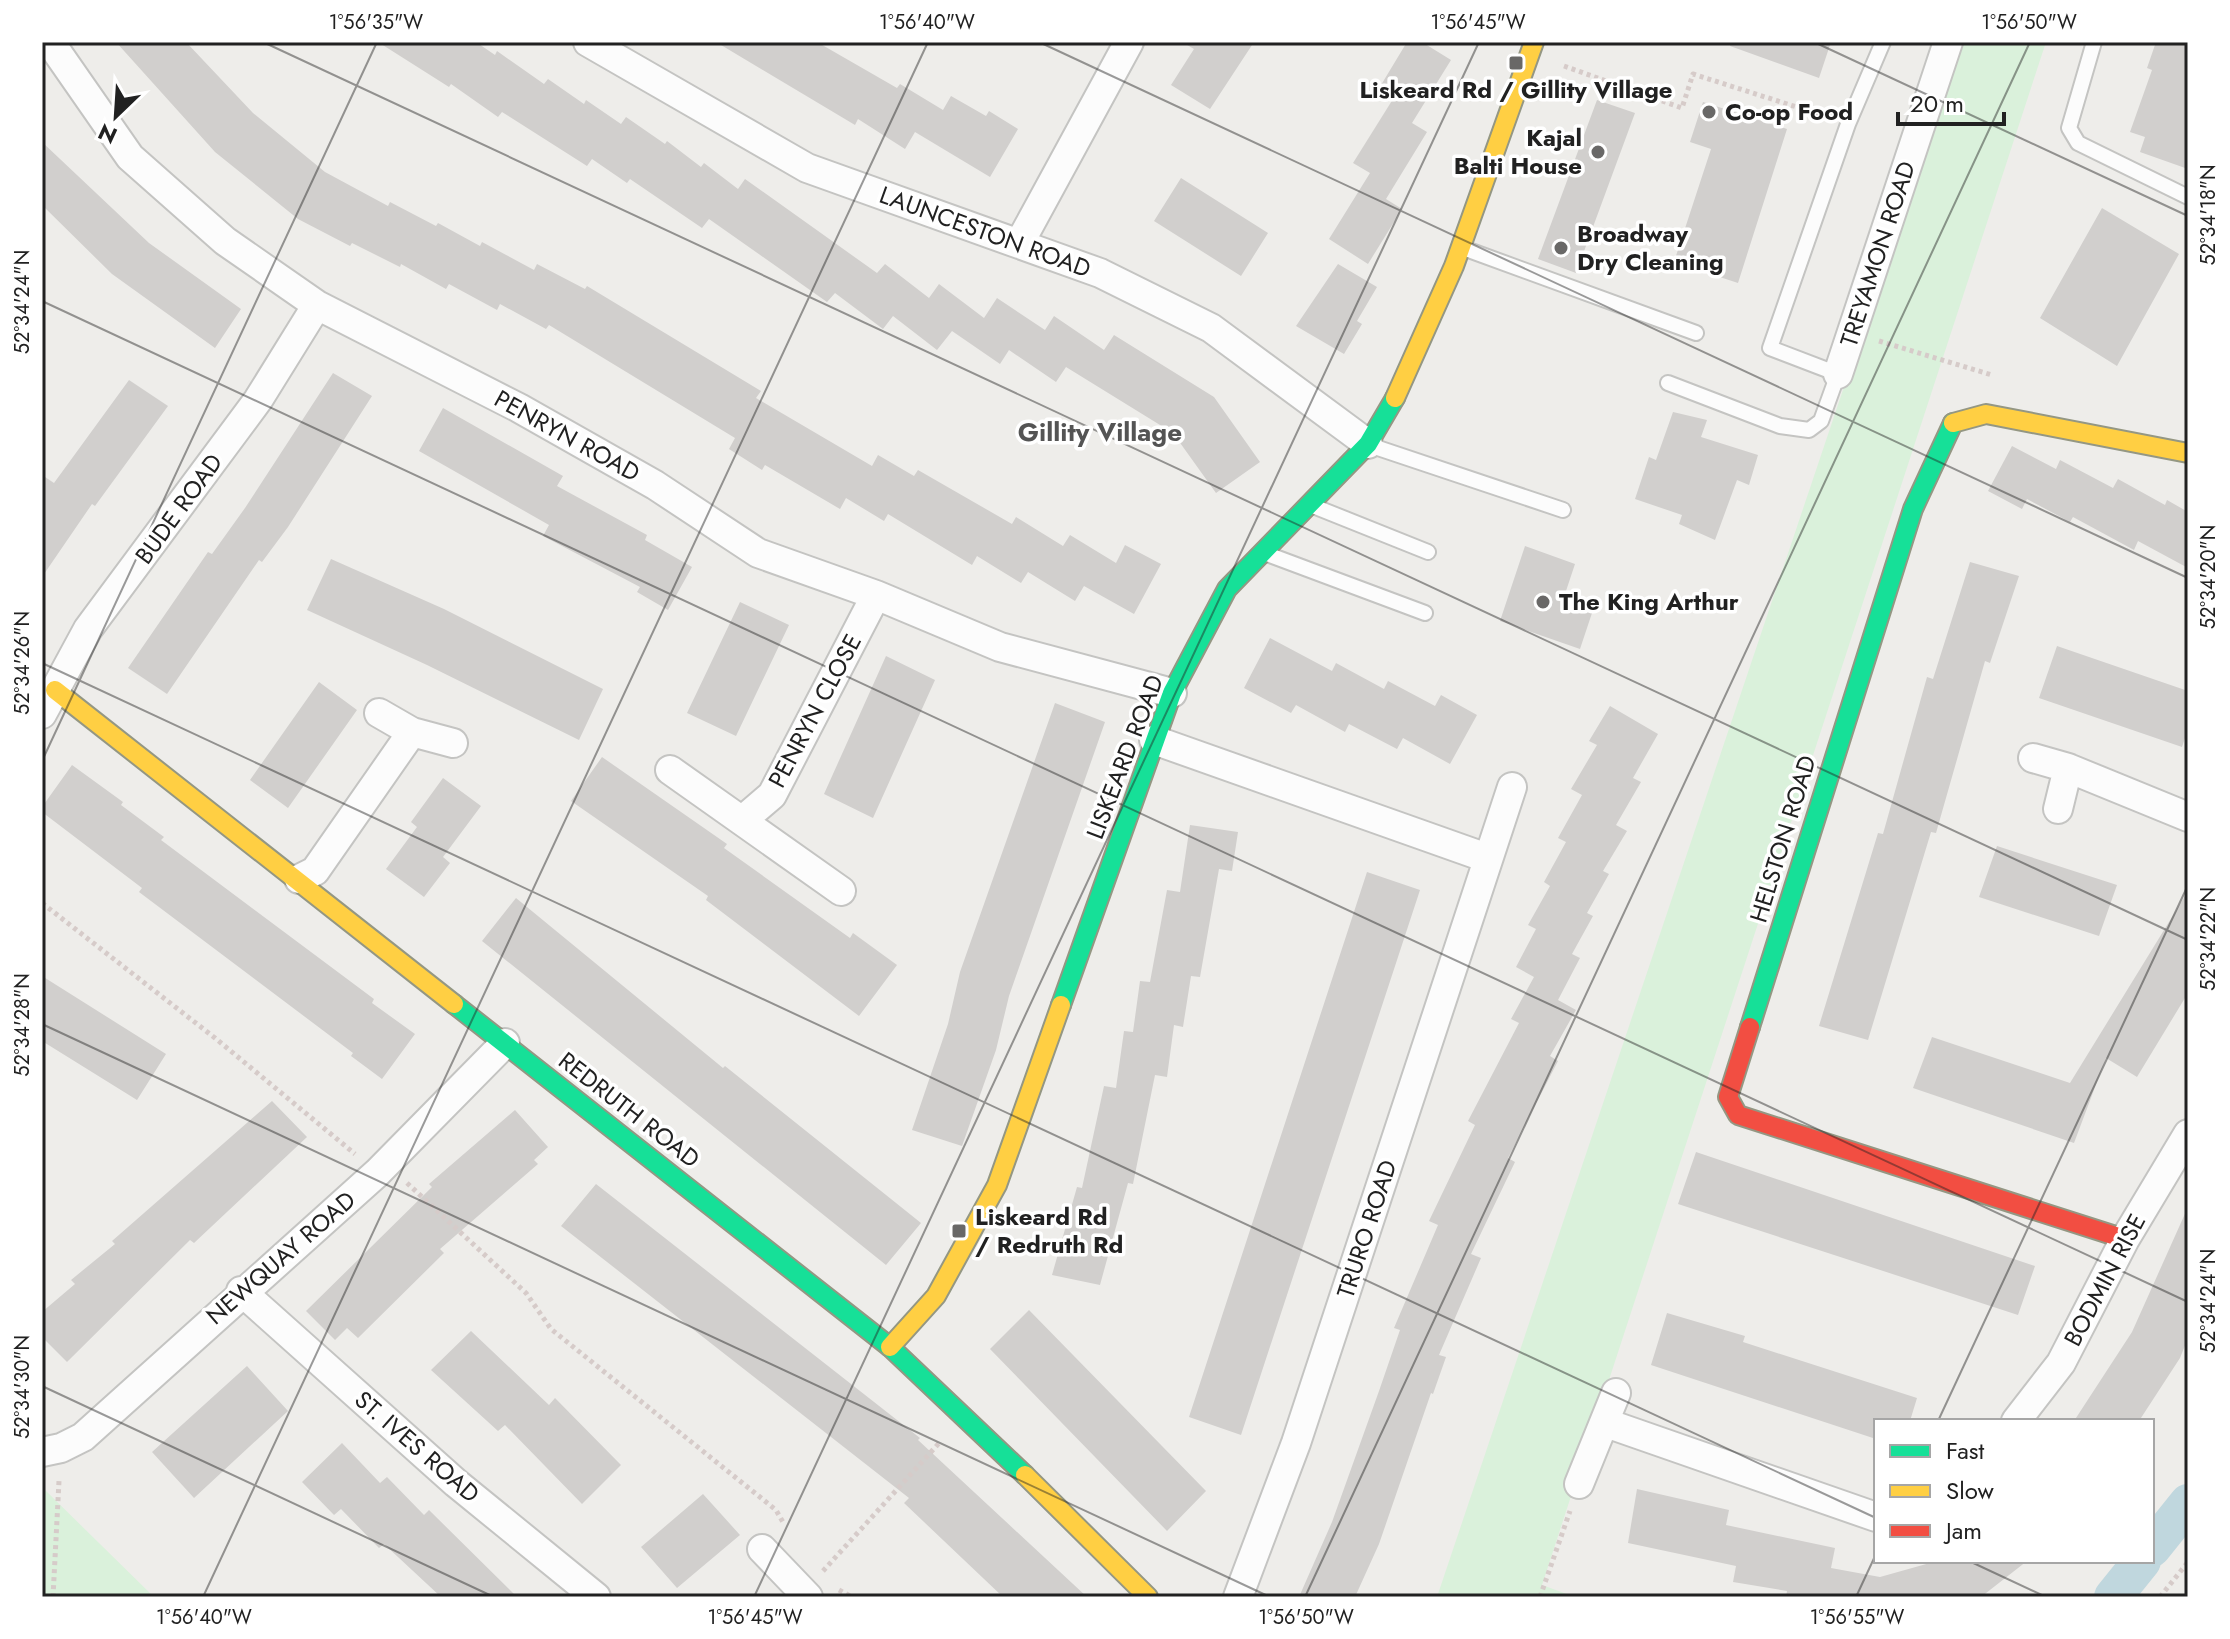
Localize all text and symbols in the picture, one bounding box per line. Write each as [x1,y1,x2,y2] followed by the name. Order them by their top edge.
[329,8,423,37] text: 1°56'35"W
[879,8,975,37] text: 1°56'40"W
[1430,8,1526,37] text: 1°56'45"W
[1981,8,2077,37] text: 1°56'50"W
[1507,54,1525,72] marker: Liskeard Rd / Gillity Village
[1359,72,1673,107] place label: Liskeard Rd / Gillity Village
[76,76,156,156] north arrow
[1898,76,2004,126] scale bar
[1910,86,1964,121] text: 20 m
[1725,94,1853,129] place label: Co-op Food
[1700,103,1718,121] marker: Co-op Food
[93,116,122,152] text: N
[1454,120,1582,183] place label: Kajal Balti House
[1589,143,1607,161] marker: Kajal Balti House
[1831,157,1924,351] street label: TREYAMON ROAD
[2194,164,2223,266] text: 52°34'18"N
[875,177,1096,286] street label: LAUNCESTON ROAD
[1577,216,1724,279] place label: Broadway Dry Cleaning
[1552,239,1570,257] marker: Broadway Dry Cleaning
[8,250,37,354] text: 52°34'24"N
[488,381,646,490] street label: PENRYN ROAD
[1018,413,1182,451] district label: Gillity Village
[127,446,231,571] street label: BUDE ROAD
[2194,525,2223,629] text: 52°34'20"N
[1559,584,1739,619] place label: The King Arthur
[1534,593,1552,611] marker: The King Arthur
[8,611,37,715] text: 52°34'26"N
[759,628,870,794] street label: PENRYN CLOSE
[1077,670,1172,844] street label: LISKEARD ROAD
[1741,751,1825,927] street label: HELSTON ROAD
[2194,887,2223,991] text: 52°34'22"N
[8,973,37,1077] text: 52°34'28"N
[551,1043,707,1176] street label: REDRUTH ROAD
[1328,1155,1405,1302] street label: TRURO ROAD
[198,1183,363,1332] street label: NEWQUAY ROAD
[975,1199,1123,1262] place label: Liskeard Rd / Redruth Rd
[2055,1207,2154,1352] street label: BODMIN RISE
[950,1222,968,1240] marker: Liskeard Rd / Redruth Rd
[2194,1249,2223,1353] text: 52°34'24"N
[8,1335,37,1439] text: 52°34'30"N
[347,1382,487,1511] street label: ST. IVES ROAD
[1874,1419,2154,1563] legend
[1946,1433,1984,1468] text: Fast
[1946,1473,1994,1508] text: Slow
[1943,1513,1982,1548] text: Jam
[156,1603,252,1632] text: 1°56'40"W
[707,1603,803,1632] text: 1°56'45"W
[1258,1603,1354,1632] text: 1°56'50"W
[1810,1603,1905,1632] text: 1°56'55"W

